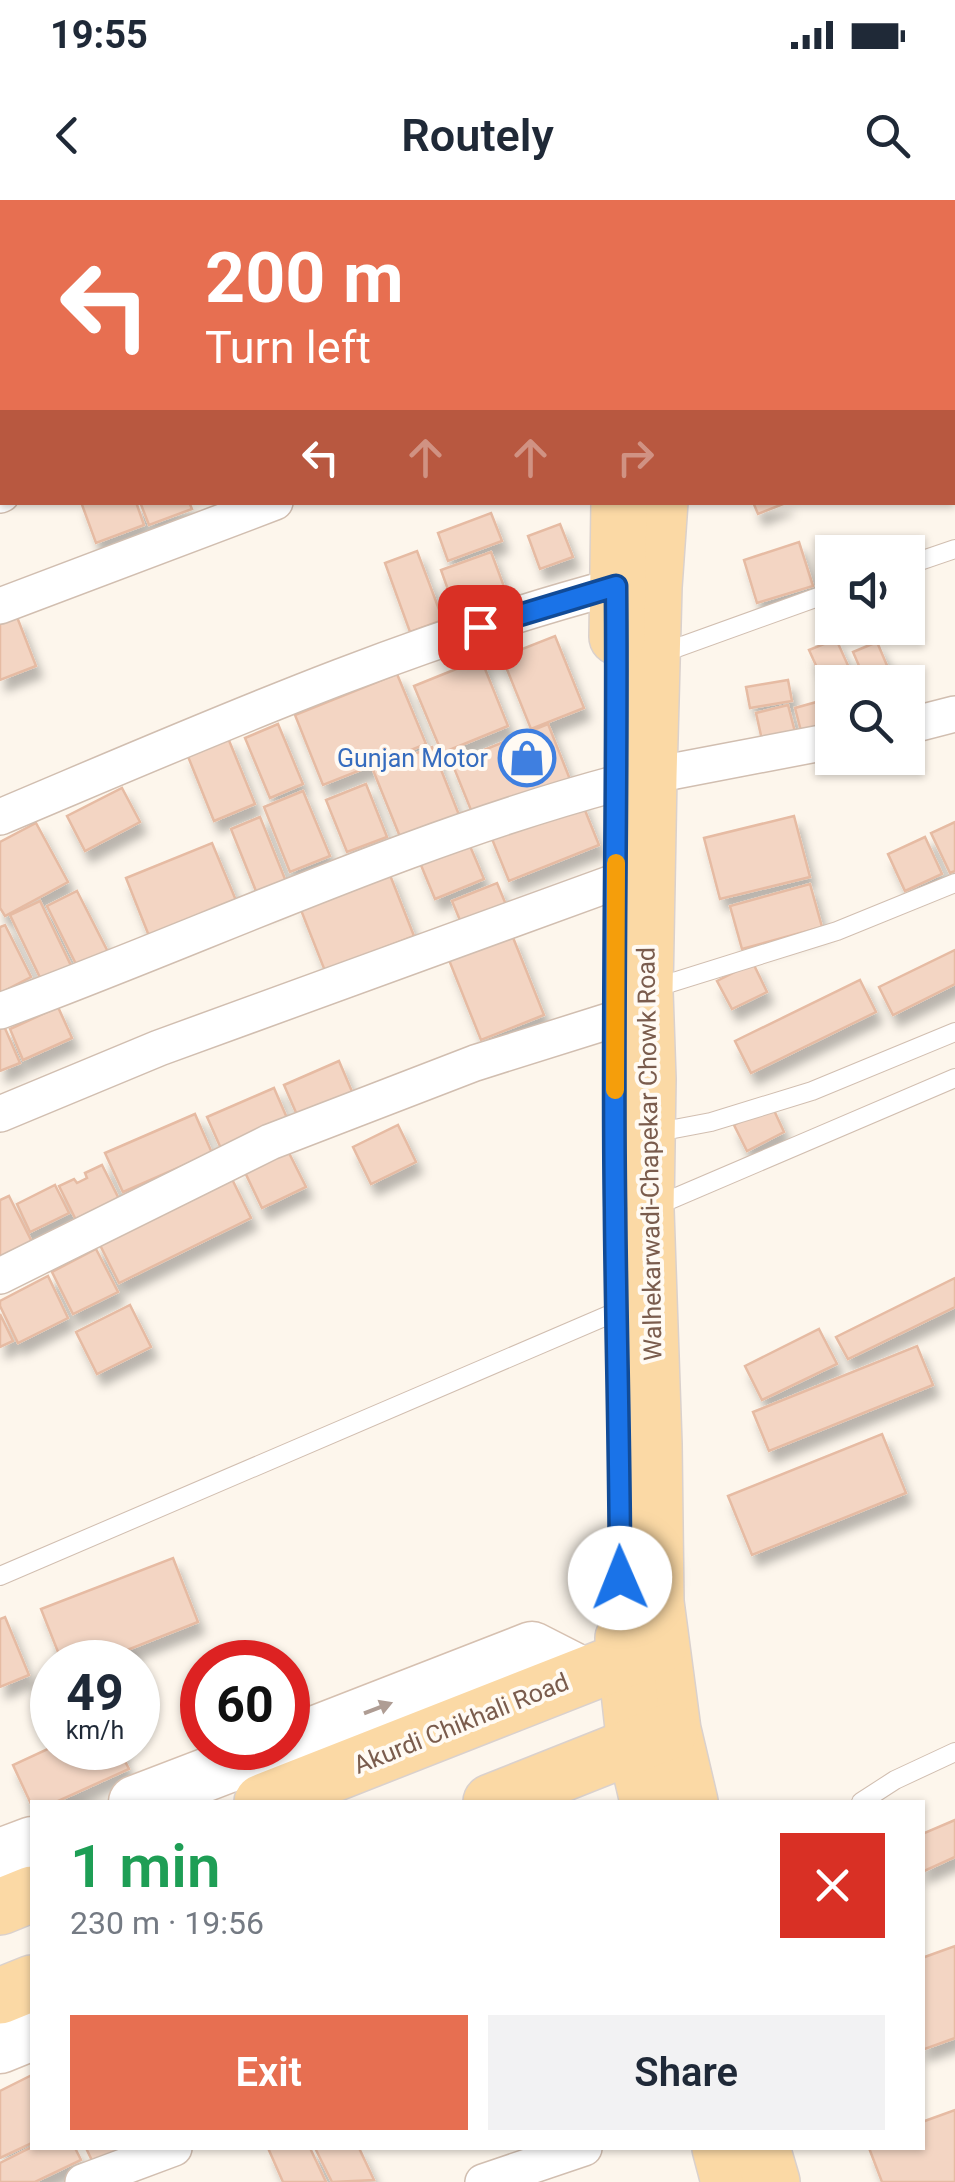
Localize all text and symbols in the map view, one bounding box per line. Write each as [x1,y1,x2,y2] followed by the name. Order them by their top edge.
[50,13,148,57] text: 19:55
[40,108,95,163] icon: back
[860,108,915,163] icon: search
[401,109,554,162] text: Routely
[205,237,404,319] text: 200 m
[40,240,170,370] icon: left
[205,321,371,374] text: Turn left
[293,430,348,485] icon: left
[398,430,453,485] icon: ahead
[503,430,558,485] icon: ahead
[608,430,663,485] icon: right
[815,535,925,775] map controls
[815,535,925,645] button: sound
[438,585,523,670] pin
[453,600,508,655] icon: arrive
[815,665,925,775] button: search
[497,728,557,788] shop icon: Gunjan Motor
[337,744,489,773] place label: Gunjan Motor
[631,947,668,1361] street label: Walhekarwadi-Chapekar Chowk Road
[568,1526,672,1630] position arrow
[180,1640,310,1770] speed limit sign: 60
[66,1664,124,1722] text: 49
[349,1667,573,1780] street label: Akurdi Chikhali Road
[364,1699,394,1715] one-way arrow
[66,1716,124,1745] text: km/h
[70,1831,220,1902] text: 1 min
[780,1833,885,1938] button: close
[70,1904,264,1942] text: 230 m · 19:56
[70,2015,468,2130] button: Exit
[488,2015,885,2130] button: Share

